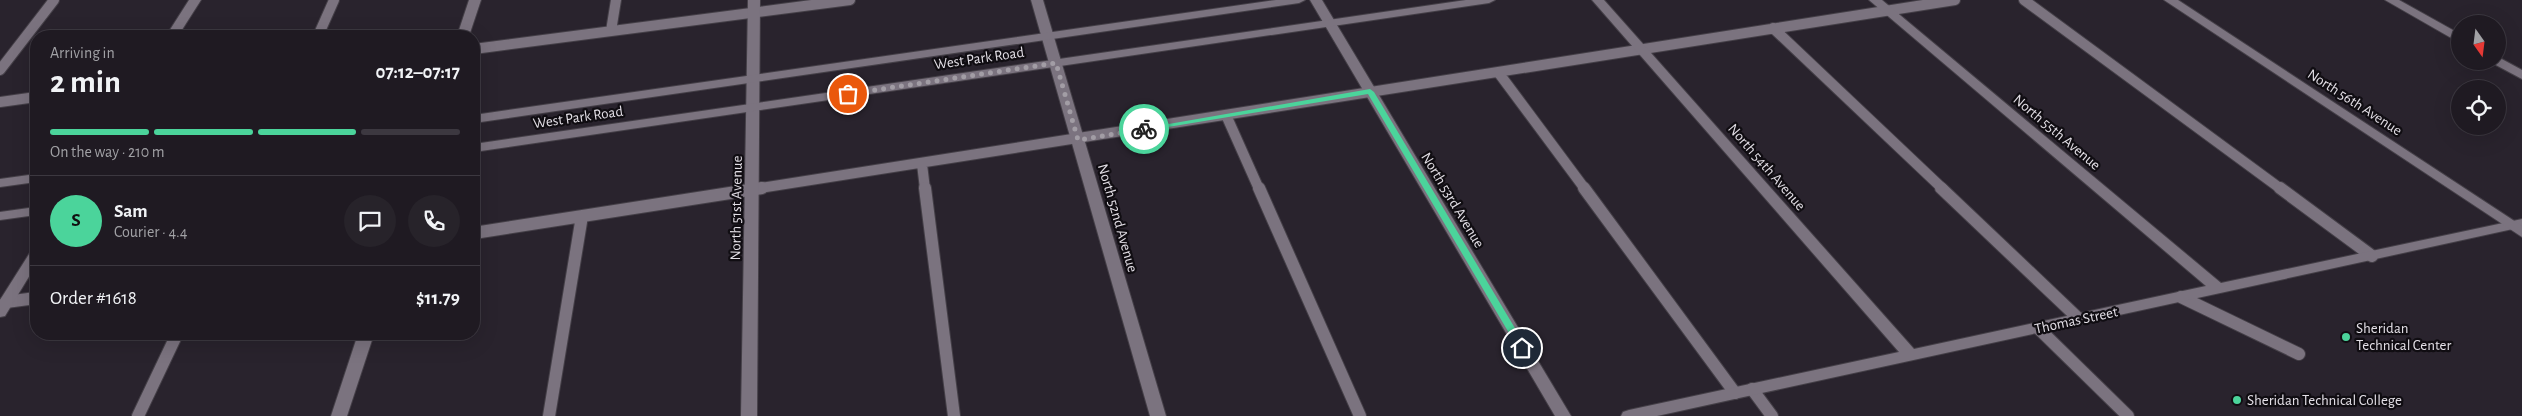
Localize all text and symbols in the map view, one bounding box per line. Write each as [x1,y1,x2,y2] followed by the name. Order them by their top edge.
[2451,15,2506,70] north arrow
[2451,15,2506,135] map controls
[50,45,115,61] text: Arriving in
[933,45,1025,72] street label: West Park Road
[375,63,460,82] text: 07:12–07:17
[50,66,121,98] text: 2 min
[2305,66,2405,138] street label: North 56th Avenue
[827,73,869,115] pin
[834,80,862,108] icon: bag
[2451,80,2506,135] button: locate
[2010,92,2103,173] street label: North 55th Avenue
[532,104,624,131] street label: West Park Road
[1119,104,1169,154] courier
[1130,115,1158,143] icon: bike
[1725,121,1808,214] street label: North 54th Avenue
[50,144,165,160] text: On the way · 210 m
[1418,150,1487,251] street label: North 53rd Avenue
[728,155,745,261] street label: North 51st Avenue
[1095,162,1140,274] street label: North 52nd Avenue
[344,195,396,247] button: chat
[408,195,460,247] button: phone
[114,202,148,221] text: Sam
[71,211,81,230] text: S
[114,224,187,240] text: Courier · 4.4
[50,289,137,308] text: Order #1618
[416,289,460,308] text: $11.79
[2033,304,2119,337] street label: Thomas Street
[2356,321,2451,353] place label: Sheridan Technical Center
[1501,327,1543,369] pin
[2340,331,2352,343] marker: Sheridan Technical Center
[1508,334,1536,362] icon: home
[2247,393,2402,408] place label: Sheridan Technical College
[2231,394,2243,406] marker: Sheridan Technical College

